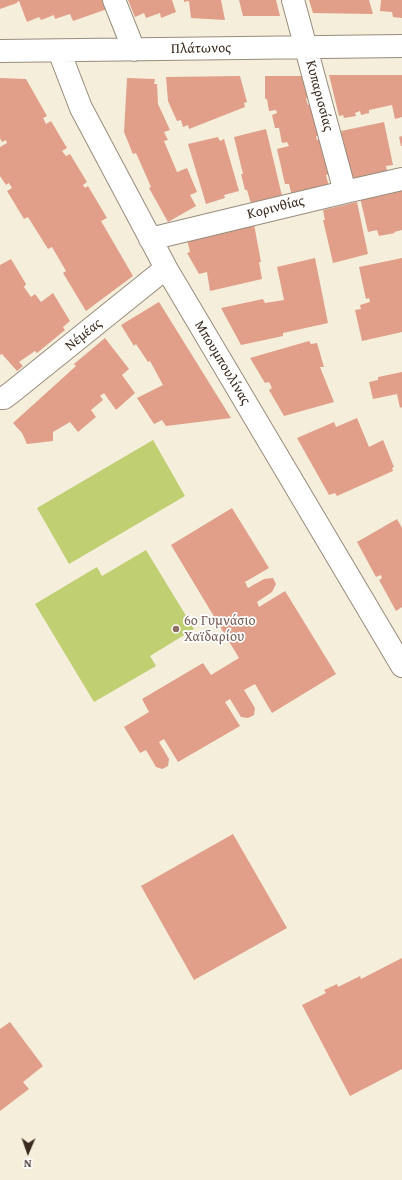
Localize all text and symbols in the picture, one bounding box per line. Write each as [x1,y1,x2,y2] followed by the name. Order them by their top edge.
[171,40,231,58] street label: Πλάτωνος
[301,59,337,133] street label: Κυπαρισσίας
[246,193,306,223] street label: Κορινθίας
[62,315,106,355] street label: Νέμέας
[190,318,254,408] street label: Μπουμπουλίνας
[184,613,256,646] place label: 6ο Γυμνάσιο Χαϊδαρίου
[171,624,181,634] marker: 6ο Γυμνάσιο Χαϊδαρίου
[8,1132,48,1172] north arrow
[24,1156,32,1172] text: N

